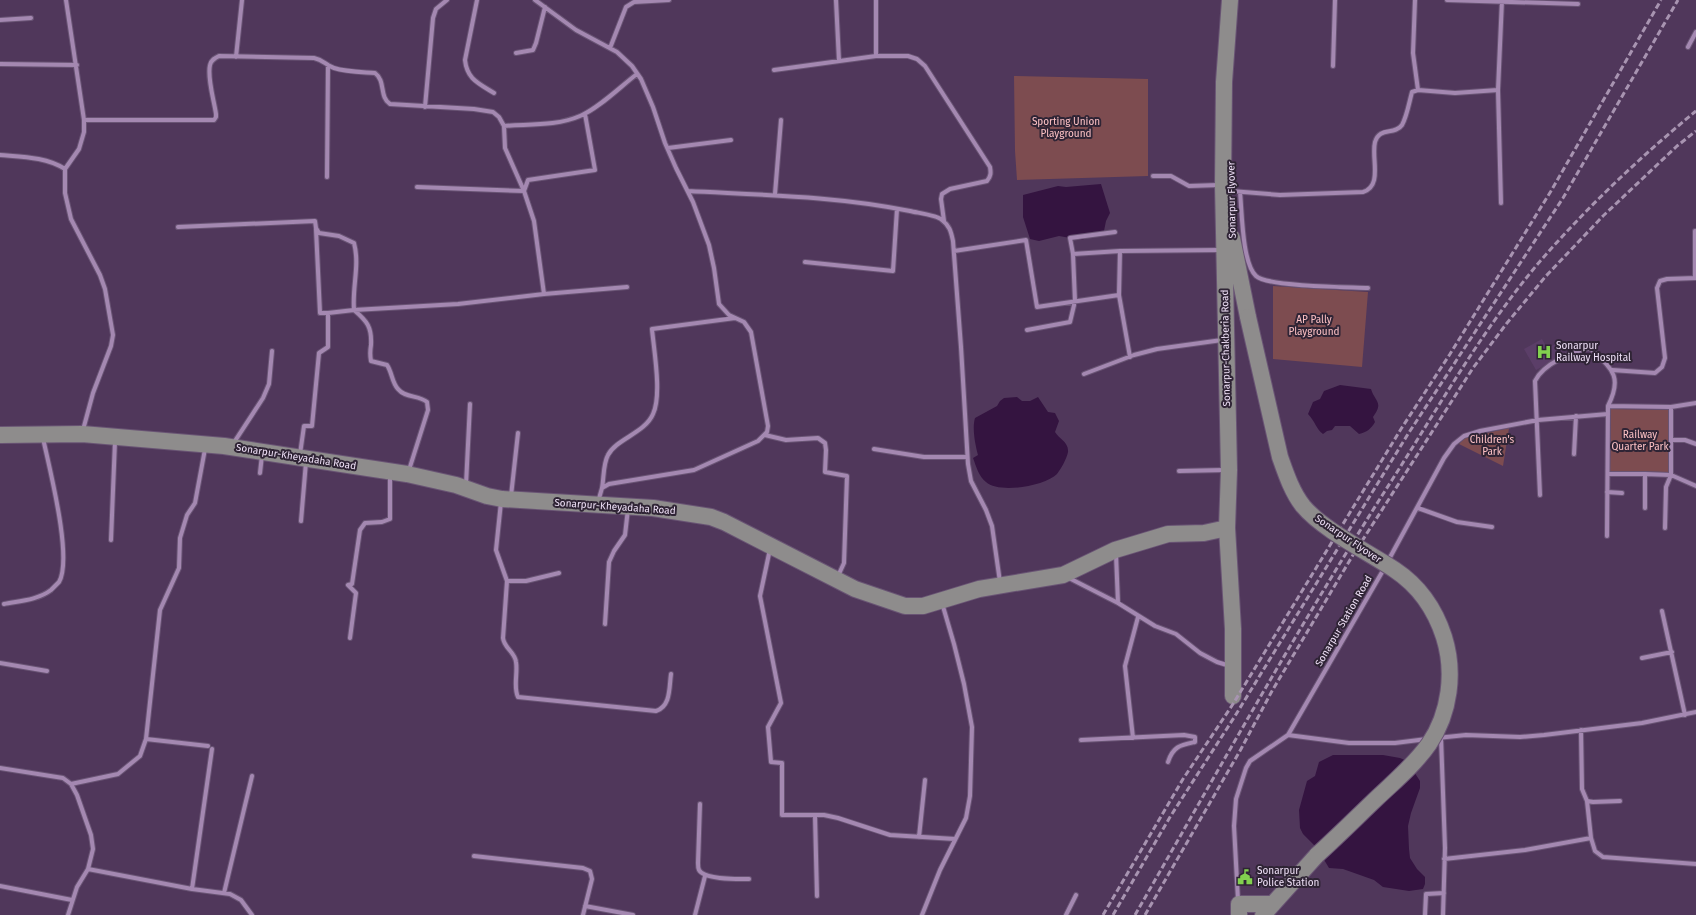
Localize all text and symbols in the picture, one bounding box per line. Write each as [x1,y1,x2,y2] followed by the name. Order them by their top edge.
[1032,116,1100,140] park label: Sporting Union Playground
[1225,161,1239,239] street label: Sonarpur Flyover
[1219,289,1233,407] street label: Sonarpur-Chakberia Road
[1288,314,1340,338] park label: AP Pally Playground
[1556,340,1631,364] place label: Sonarpur Railway Hospital
[1535,343,1553,361] hospital icon: Sonarpur Railway Hospital
[1611,429,1669,453] park label: Railway Quarter Park
[1470,434,1515,458] park label: Children's Park
[235,442,357,472] street label: Sonarpur-Kheyadaha Road
[554,497,676,517] street label: Sonarpur-Kheyadaha Road
[1313,512,1383,566] street label: Sonarpur Flyover
[1313,573,1375,669] street label: Sonarpur Station Road
[1257,865,1319,889] place label: Sonarpur Police Station
[1236,868,1254,886] public building icon: Sonarpur Police Station

